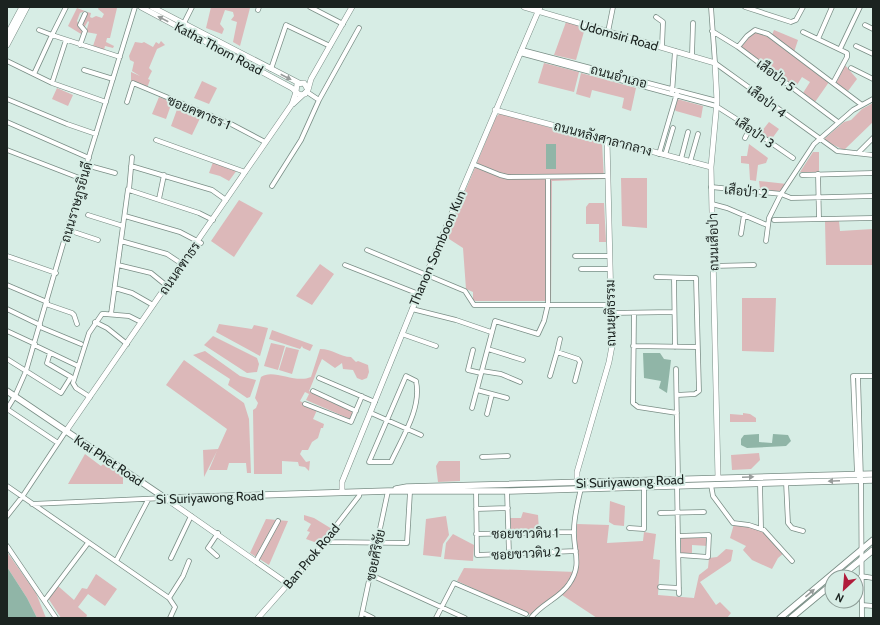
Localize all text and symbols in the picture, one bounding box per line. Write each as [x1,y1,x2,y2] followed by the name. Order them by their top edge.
[158,16,169,22] one-way arrow
[578,16,660,54] street label: Udomsiri Road
[172,18,266,78] street label: Katha Thorn Road
[754,55,799,95] street label: เสือป่า 5
[589,61,649,91] street label: ถนนอำเภอ
[281,73,292,80] one-way arrow
[744,80,791,121] street label: เสือป่า 4
[165,92,233,132] street label: ซอยคฑาธร 1
[732,112,778,151] street label: เสือป่า 3
[552,117,654,159] street label: ถนนหลังศาลากลาง
[56,160,96,244] street label: ถนนราษฎรยินดี
[723,180,769,201] street label: เสือป่า 2
[405,188,469,308] street label: Thanon Somboon Kun
[703,213,722,271] street label: ถนนเสือป่า
[155,239,203,297] street label: ถนนคฑาธร
[601,279,621,347] street label: ถนนยุติธรรม
[71,431,147,489] street label: Krai Phet Road
[576,471,684,491] street label: Si Suriyawong Road
[742,474,755,480] one-way arrow
[827,478,840,484] one-way arrow
[156,487,264,507] street label: Si Suriyawong Road
[279,520,343,592] street label: Ban Prok Road
[491,524,559,542] street label: ซอยชาวดิน 1
[362,528,388,582] street label: ซอยศิริชัย
[491,543,561,563] street label: ซอยขาวดิน 2
[824,569,864,609] north arrow
[804,588,815,597] one-way arrow
[833,590,846,606] text: N

